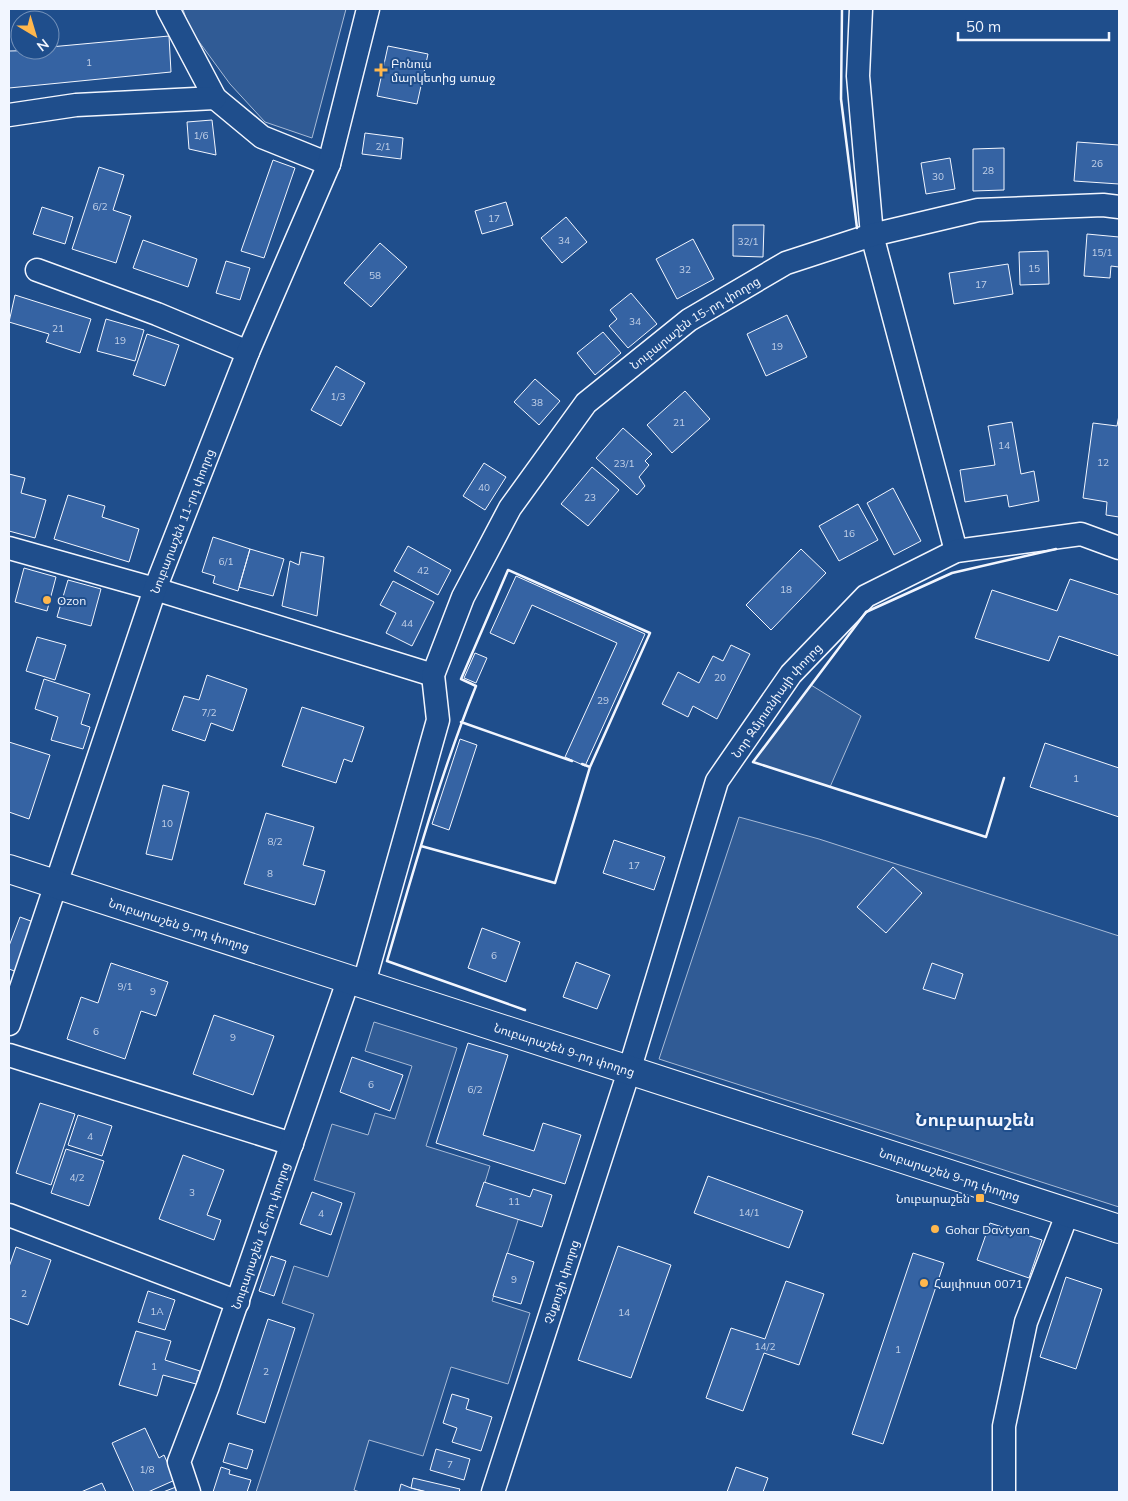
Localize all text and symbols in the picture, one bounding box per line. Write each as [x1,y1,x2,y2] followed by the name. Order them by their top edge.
[10,10,60,60] north arrow
[958,10,1109,42] scale bar
[966,17,1001,36] text: 50 m
[33,35,53,56] text: N
[86,56,92,69] house number: 1
[391,56,495,85] place label: Բոնուս մարկետից առաջ
[375,64,387,76] marker: Բոնուս մարկետից առաջ
[194,129,208,142] house number: 1/6
[376,140,390,153] house number: 2/1
[1091,157,1103,170] house number: 26
[982,164,994,177] house number: 28
[932,170,944,183] house number: 30
[93,200,107,213] house number: 6/2
[488,212,500,225] house number: 17
[558,234,570,247] house number: 34
[738,235,758,248] house number: 32/1
[1092,246,1112,259] house number: 15/1
[1028,262,1040,275] house number: 15
[679,263,691,276] house number: 32
[369,269,381,282] house number: 58
[627,273,762,372] street label: Նուբարաշեն 15-րդ փողոց
[975,278,987,291] house number: 17
[629,315,641,328] house number: 34
[52,322,64,335] house number: 21
[114,334,126,347] house number: 19
[771,340,783,353] house number: 19
[331,390,345,403] house number: 1/3
[531,396,543,409] house number: 38
[673,416,685,429] house number: 21
[998,439,1010,452] house number: 14
[147,446,217,595] street label: Նուբարաշեն 11-րդ փողոց
[1097,456,1109,469] house number: 12
[614,457,634,470] house number: 23/1
[478,481,490,494] house number: 40
[584,491,596,504] house number: 23
[843,527,855,540] house number: 16
[219,555,233,568] house number: 6/1
[417,564,429,577] house number: 42
[780,583,792,596] house number: 18
[57,593,86,608] place label: Ozon
[41,594,53,606] marker: Ozon
[401,617,413,630] house number: 44
[728,640,825,760] street label: Նոր Զմյուռնիայի փողոց
[714,671,726,684] house number: 20
[597,694,609,707] house number: 29
[202,706,216,719] house number: 7/2
[1073,772,1079,785] house number: 1
[161,817,173,830] house number: 10
[268,835,282,848] house number: 8/2
[628,859,640,872] house number: 17
[267,867,273,880] house number: 8
[107,894,252,954] street label: Նուբարաշեն 9-րդ փողոց
[491,949,497,962] house number: 6
[118,980,132,993] house number: 9/1
[150,985,156,998] house number: 9
[492,1019,637,1079] street label: Նուբարաշեն 9-րդ փողոց
[93,1025,99,1038] house number: 6
[230,1031,236,1044] house number: 9
[368,1078,374,1091] house number: 6
[468,1083,482,1096] house number: 6/2
[915,1108,1035,1131] district label: Նուբարաշեն
[87,1130,93,1143] house number: 4
[877,1146,1021,1202] street label: Նուբարաշեն 9-րդ փողոց
[228,1160,292,1311] street label: Նուբարաշեն 16-րդ փողոց
[70,1171,84,1184] house number: 4/2
[189,1186,195,1199] house number: 3
[896,1191,970,1205] place label: Նուբարաշեն
[974,1192,986,1204] marker: Նուբարաշեն
[508,1195,520,1208] house number: 11
[739,1206,759,1219] house number: 14/1
[318,1207,324,1220] house number: 4
[945,1222,1030,1237] place label: Gohar Davtyan
[929,1223,941,1235] marker: Gohar Davtyan
[540,1238,582,1326] street label: Չնքուշի փողոց
[511,1273,517,1286] house number: 9
[934,1276,1023,1291] place label: Հայփոստ 0071
[918,1277,930,1289] marker: Հայփոստ 0071
[21,1287,27,1300] house number: 2
[150,1305,164,1318] house number: 1A
[618,1306,630,1319] house number: 14
[755,1340,775,1353] house number: 14/2
[895,1343,901,1356] house number: 1
[151,1360,157,1373] house number: 1
[263,1365,269,1378] house number: 2
[447,1458,453,1471] house number: 7
[140,1463,154,1476] house number: 1/8

